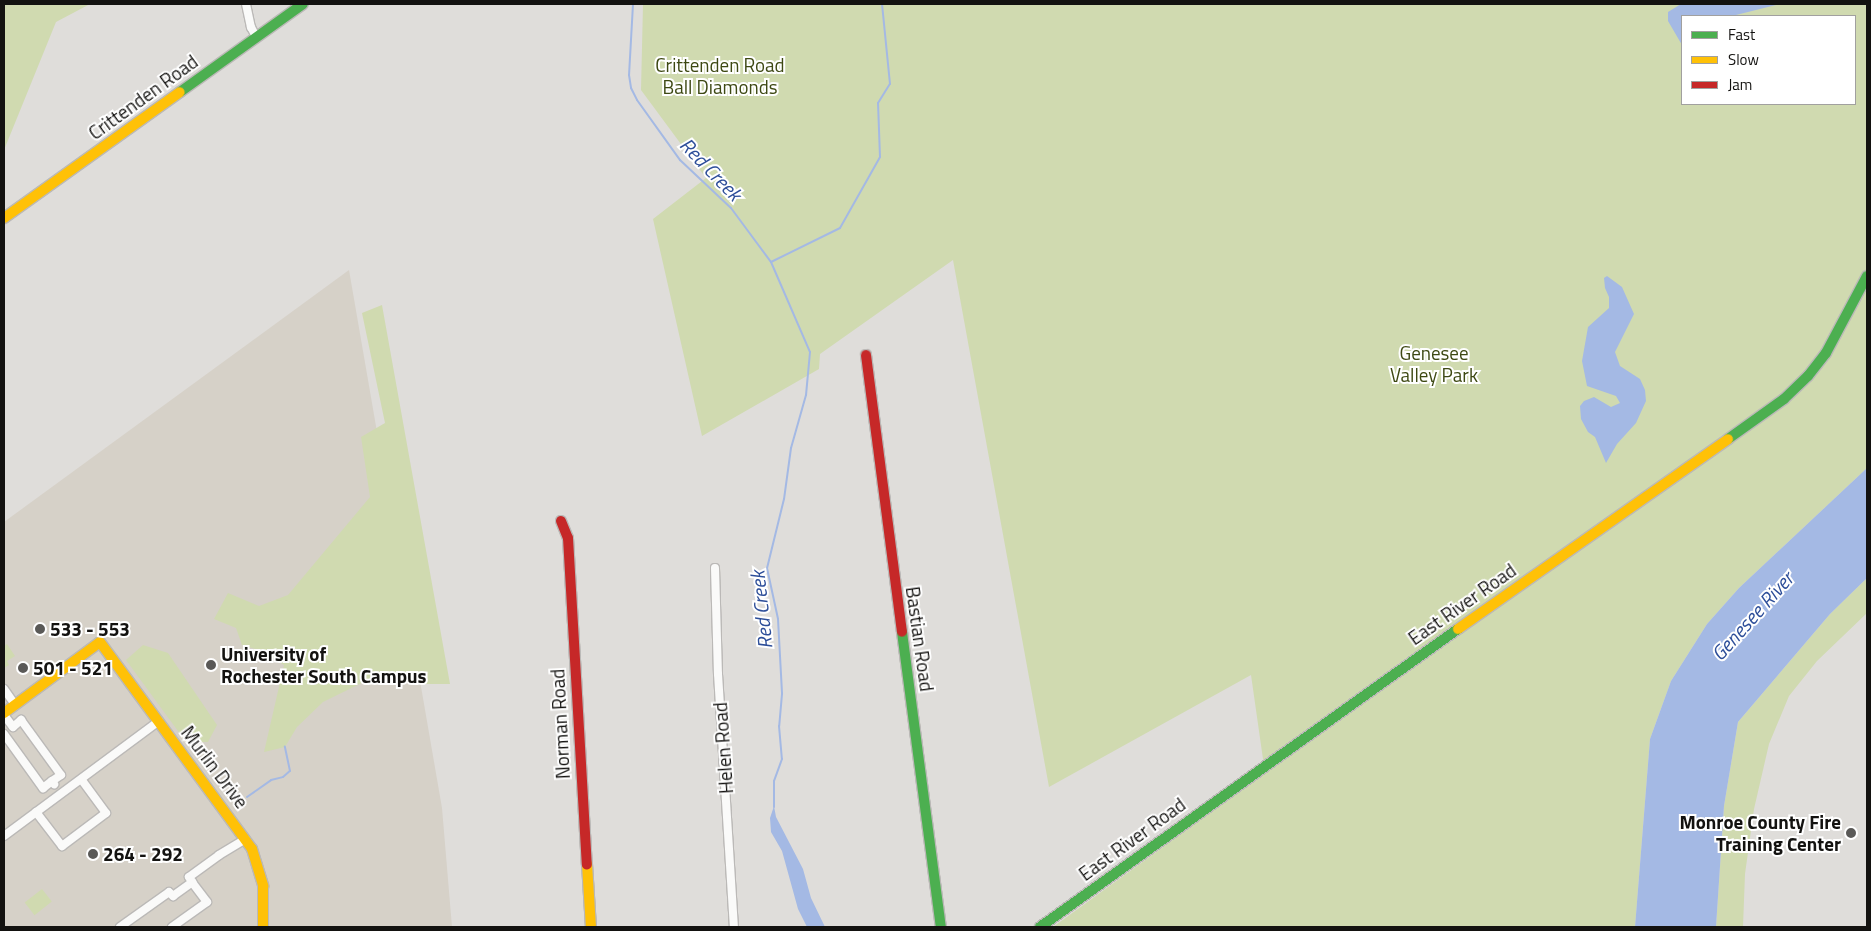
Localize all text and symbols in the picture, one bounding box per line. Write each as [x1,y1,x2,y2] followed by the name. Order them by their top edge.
[1681,15,1856,105] legend
[1728,23,1755,46] text: Fast
[1728,48,1759,71] text: Slow
[84,50,202,144] street label: Crittenden Road
[655,54,785,98] park label: Crittenden Road Ball Diamonds
[1728,73,1752,96] text: Jam
[675,132,747,206] water label: Red Creek
[1390,342,1478,386] park label: Genesee Valley Park
[1404,559,1520,649] street label: East River Road
[1706,567,1798,665] water label: Genesee River
[745,570,777,650] water label: Red Creek
[901,585,939,693] street label: Bastian Road
[50,618,130,640] place label: 533 - 553
[34,623,46,635] marker: 533 - 553
[221,643,427,687] place label: University of Rochester South Campus
[33,657,113,679] place label: 501 - 521
[205,659,217,671] marker: University of Rochester South Campus
[17,662,29,674] marker: 501 - 521
[546,668,574,780] street label: Norman Road
[708,701,738,795] street label: Helen Road
[177,721,253,813] street label: Murlin Drive
[1074,793,1190,885] street label: East River Road
[1680,811,1841,855] place label: Monroe County Fire Training Center
[1845,827,1857,839] marker: Monroe County Fire Training Center
[103,843,183,865] place label: 264 - 292
[87,848,99,860] marker: 264 - 292

